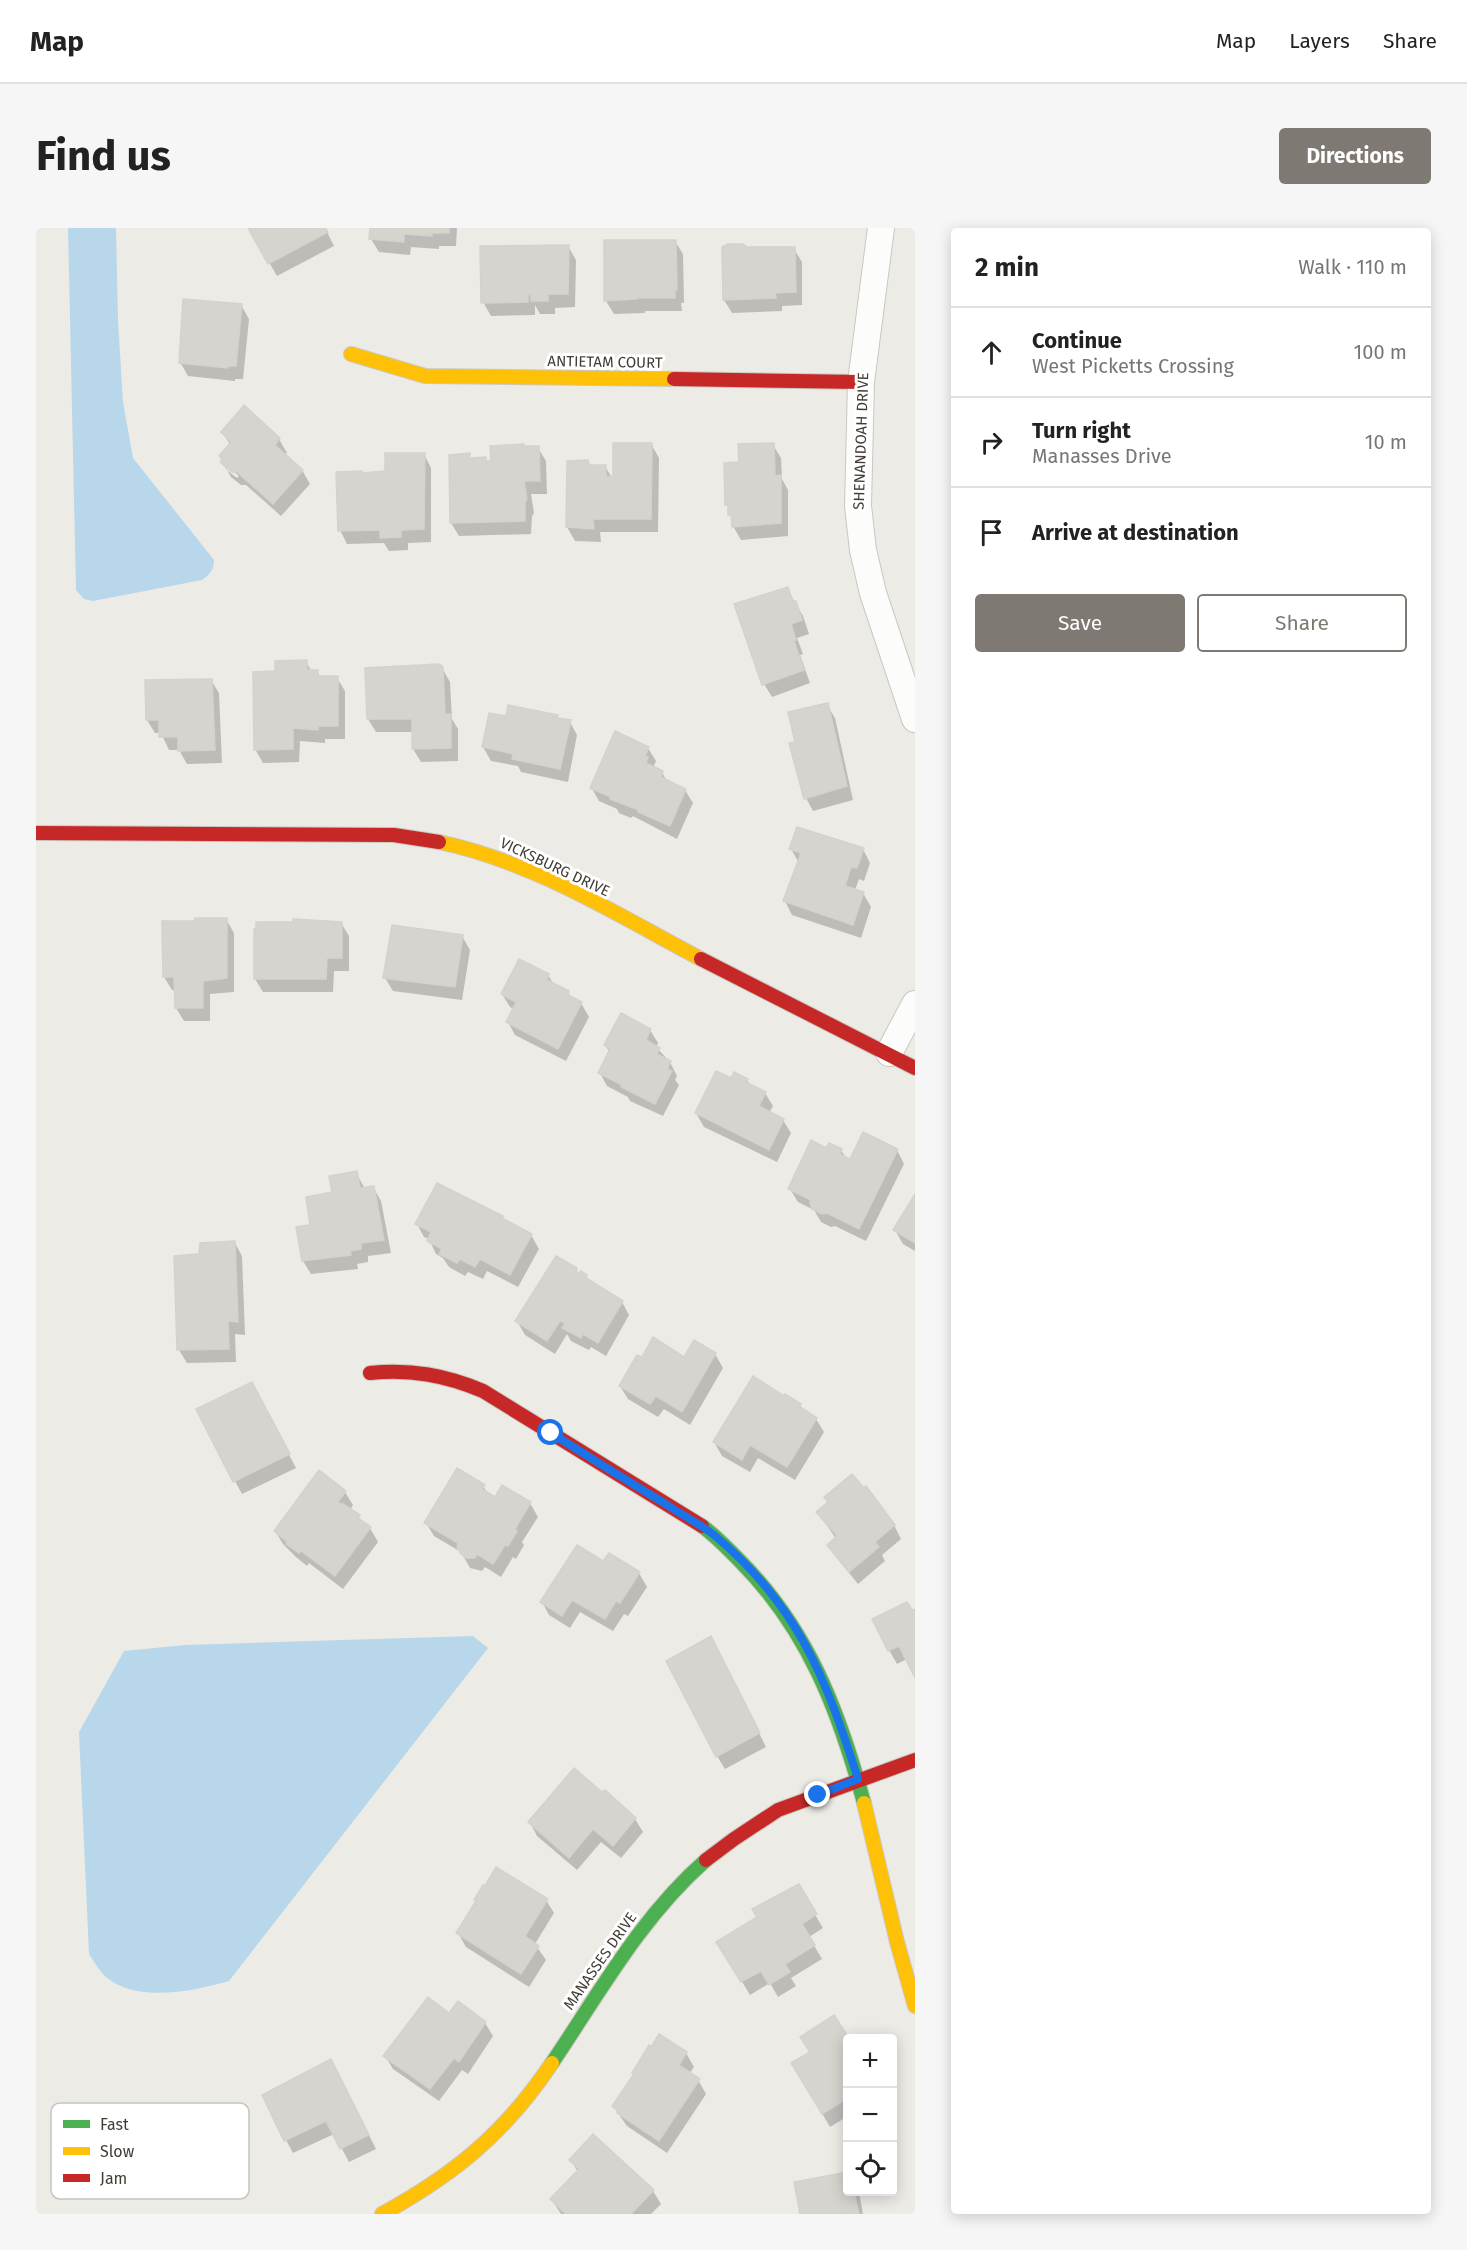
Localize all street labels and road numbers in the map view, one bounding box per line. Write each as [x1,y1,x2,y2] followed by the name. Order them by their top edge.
[547,352,663,372] street label: ANTIETAM COURT
[850,372,872,510] street label: SHENANDOAH DRIVE
[497,834,613,900] street label: VICKSBURG DRIVE
[560,1909,640,2013] street label: MANASSES DRIVE

